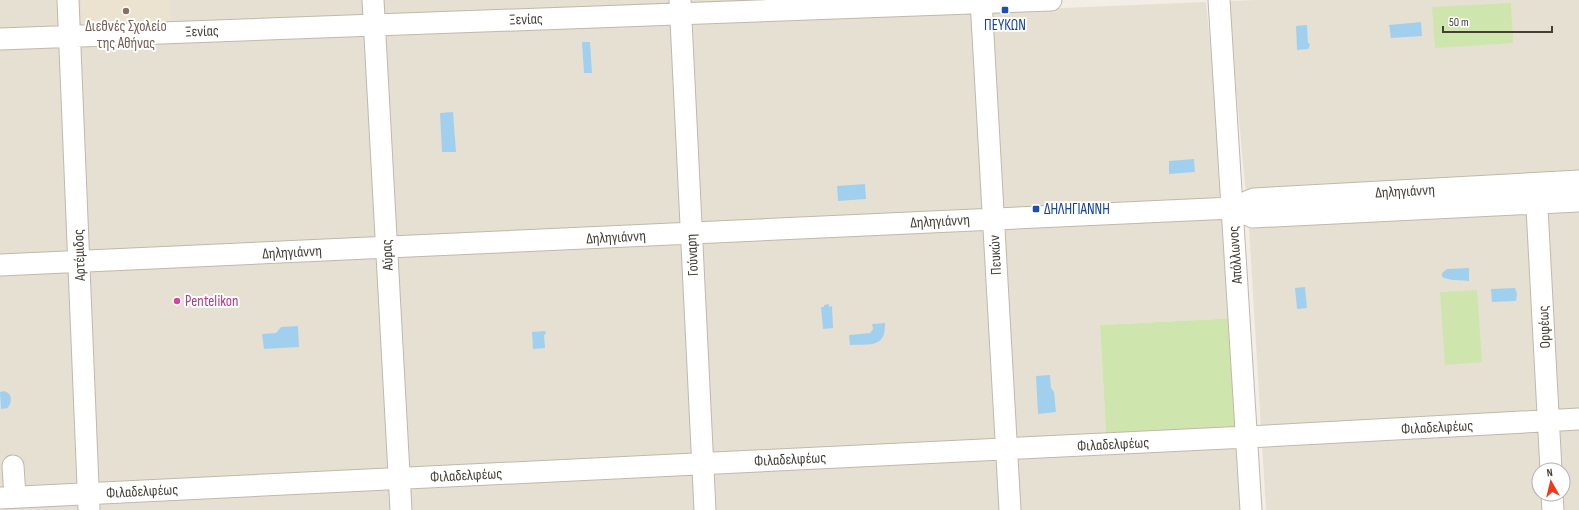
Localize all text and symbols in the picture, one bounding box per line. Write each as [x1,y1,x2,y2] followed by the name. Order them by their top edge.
[1000,5,1010,15] marker: ΠΕΥΚΩΝ
[121,6,131,16] marker: Διεθνές Σχολείο της Αθήνας
[1443,8,1552,34] scale bar
[509,9,543,30] street label: Ξενίας
[1449,15,1469,30] text: 50 m
[984,16,1026,35] place label: ΠΕΥΚΩΝ
[85,17,167,53] place label: Διεθνές Σχολείο της Αθήνας
[185,21,219,42] street label: Ξενίας
[1375,180,1435,203] street label: Δηληγιάννη
[1044,200,1110,219] place label: ΔΗΛΗΓΙΑΝΝΗ
[1031,204,1041,214] marker: ΔΗΛΗΓΙΑΝΝΗ
[910,210,970,233] street label: Δηληγιάννη
[1224,225,1247,286] street label: Απόλλωνος
[586,226,646,249] street label: Δηληγιάννη
[69,229,90,282] street label: Αρτέμιδος
[682,234,703,276] street label: Γούναρη
[985,234,1006,275] street label: Πευκών
[377,239,398,272] street label: Αύρας
[262,241,322,264] street label: Δηληγιάννη
[185,292,238,311] place label: Pentelikon
[172,296,182,306] marker: Pentelikon
[1534,305,1555,349] street label: Ορφέως
[1400,416,1474,439] street label: Φιλαδελφέως
[1076,433,1150,456] street label: Φιλαδελφέως
[753,448,827,471] street label: Φιλαδελφέως
[1531,462,1571,502] north arrow
[429,464,503,487] street label: Φιλαδελφέως
[1546,466,1554,479] text: N
[105,480,179,503] street label: Φιλαδελφέως

